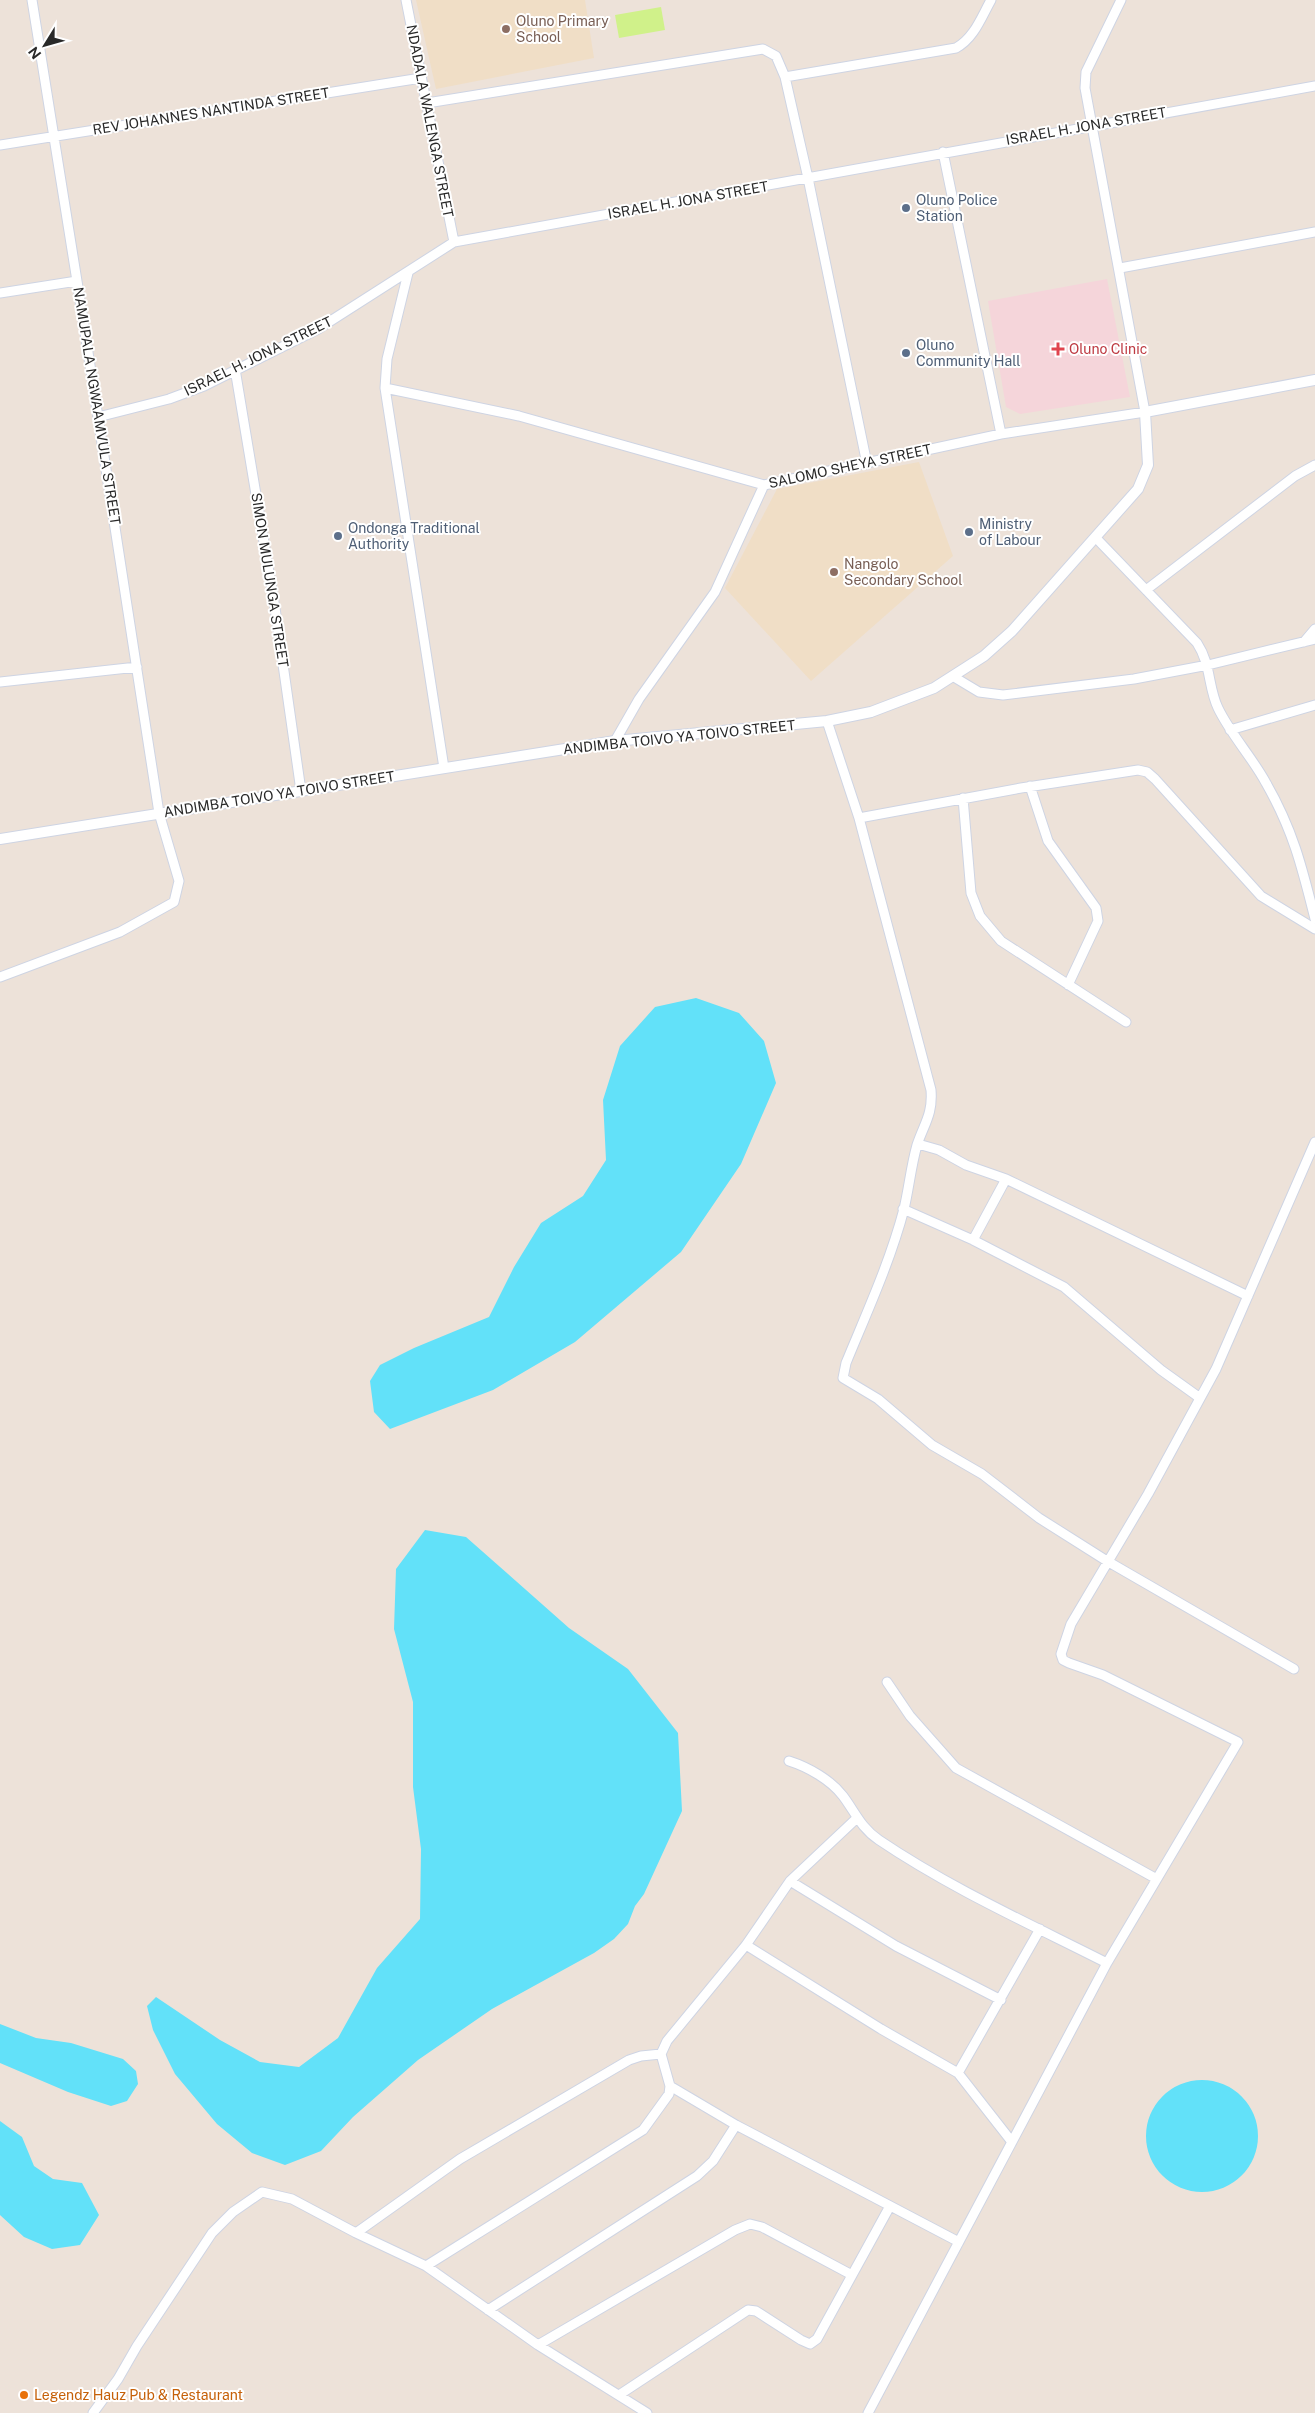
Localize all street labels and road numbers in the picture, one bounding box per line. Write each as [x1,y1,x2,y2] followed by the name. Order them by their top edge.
[403,23,457,219] street label: NDADALA WALENGA STREET
[91,84,331,138] street label: REV JOHANNES NANTINDA STREET
[1004,104,1168,148] street label: ISRAEL H. JONA STREET
[606,178,770,222] street label: ISRAEL H. JONA STREET
[70,286,124,526] street label: NAMUPALA NGWAAMVULA STREET
[181,313,335,399] street label: ISRAEL H. JONA STREET
[767,441,933,491] street label: SALOMO SHEYA STREET
[248,491,292,669] street label: SIMON MULUNGA STREET
[562,717,796,757] street label: ANDIMBA TOIVO YA TOIVO STREET
[162,768,396,820] street label: ANDIMBA TOIVO YA TOIVO STREET

